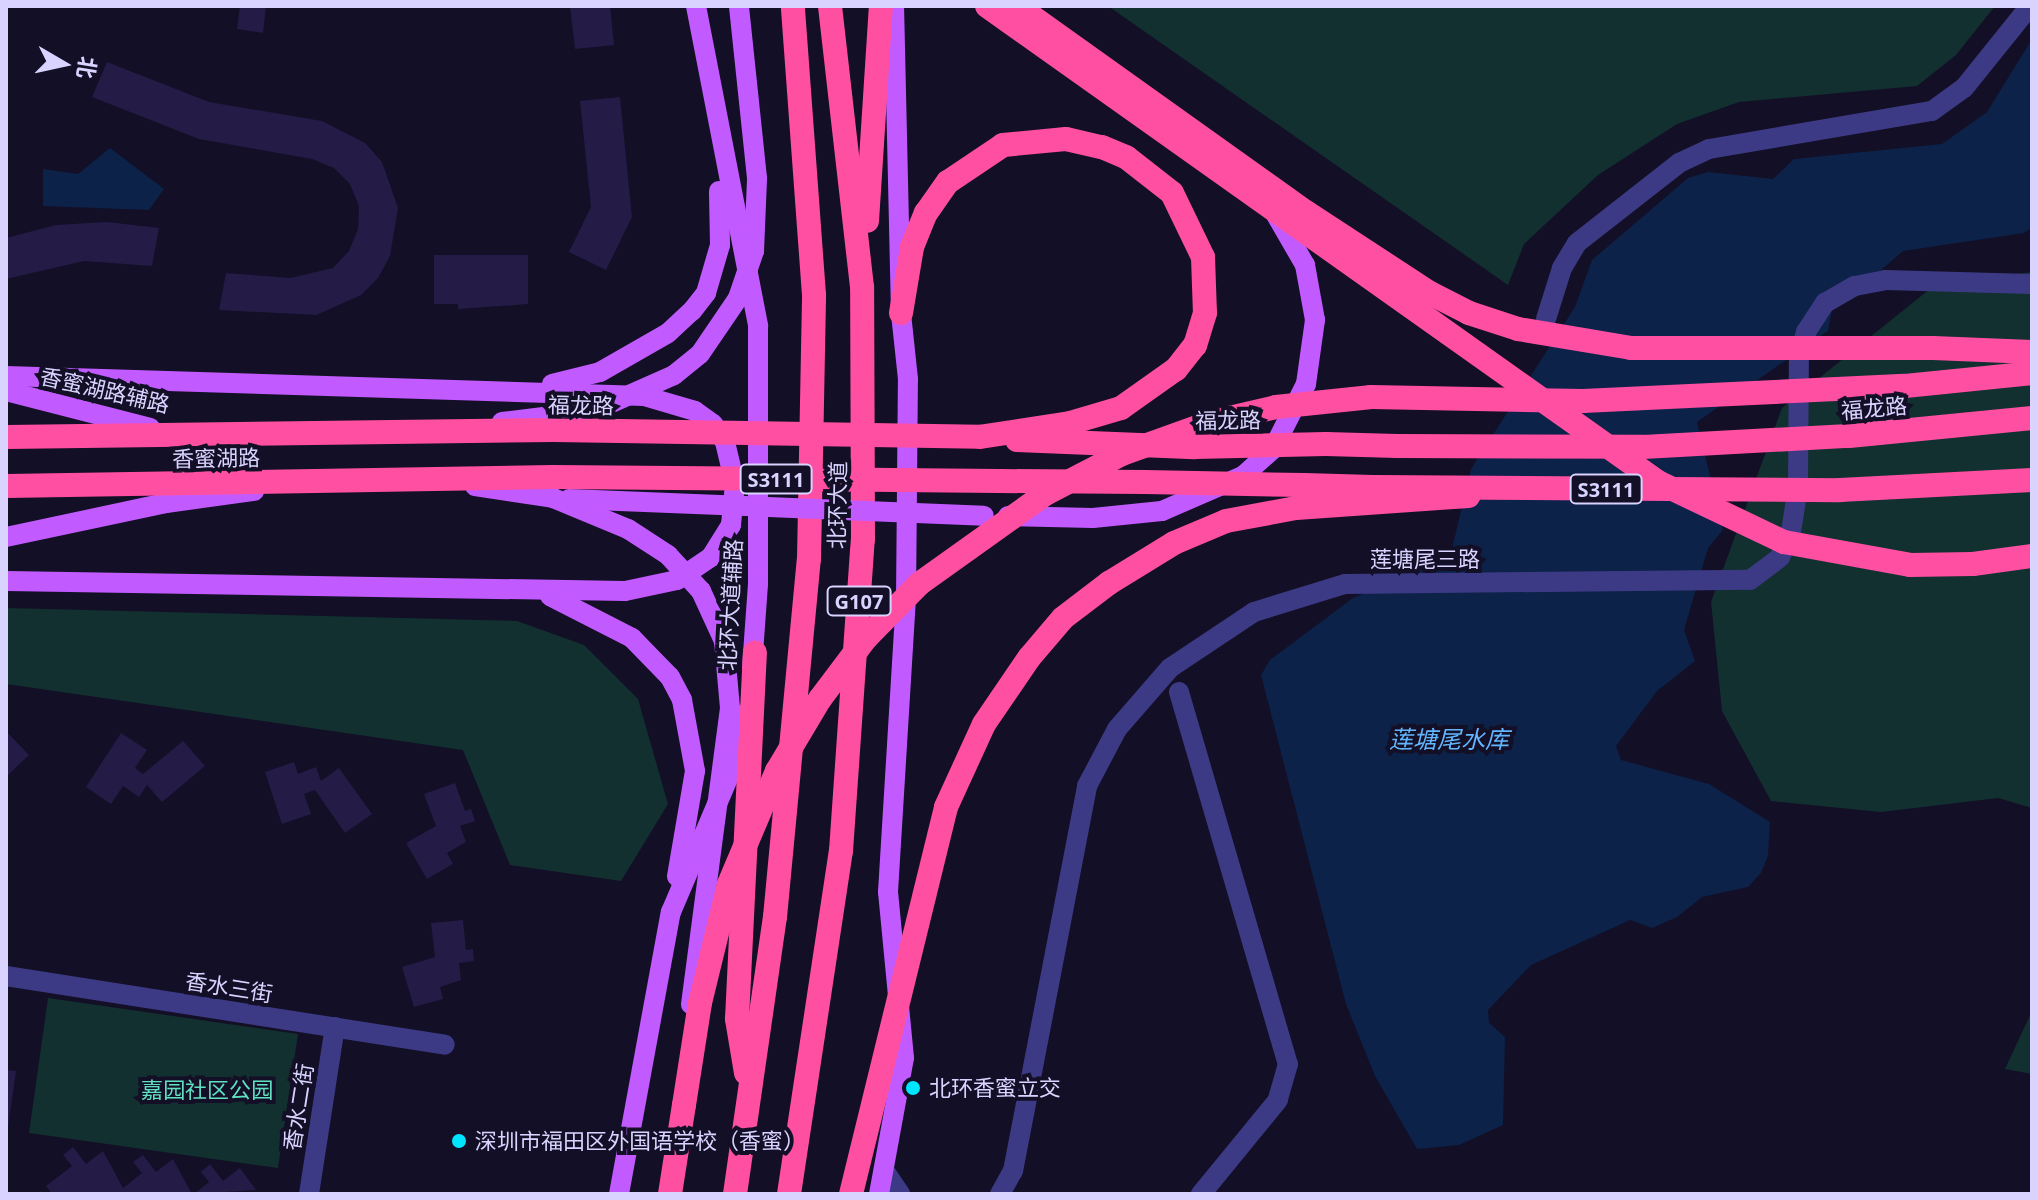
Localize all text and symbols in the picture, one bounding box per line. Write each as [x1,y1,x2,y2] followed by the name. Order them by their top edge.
[24,24,104,104] north arrow
[71,55,104,81] text: 北
[38,362,172,418] street label: 香蜜湖路辅路
[548,391,614,419] street label: 福龙路
[1840,392,1908,424] street label: 福龙路
[1195,406,1261,434] street label: 福龙路
[172,444,260,472] street label: 香蜜湖路
[823,461,851,549] street label: 北环大道
[738,463,814,495] road number: S3111
[1568,473,1644,505] road number: S3111
[713,538,747,672] street label: 北环大道辅路
[1370,546,1480,572] street label: 莲塘尾三路
[825,585,893,617] road number: G107
[1389,725,1509,753] water label: 莲塘尾水库
[183,967,275,1007] street label: 香水三街
[278,1061,318,1153] street label: 香水二街
[929,1075,1061,1101] place label: 北环香蜜立交
[141,1077,273,1103] park label: 嘉园社区公园
[904,1079,922,1097] marker: 北环香蜜立交
[475,1128,805,1154] place label: 深圳市福田区外国语学校（香蜜）
[450,1132,468,1150] marker: 深圳市福田区外国语学校（香蜜）

